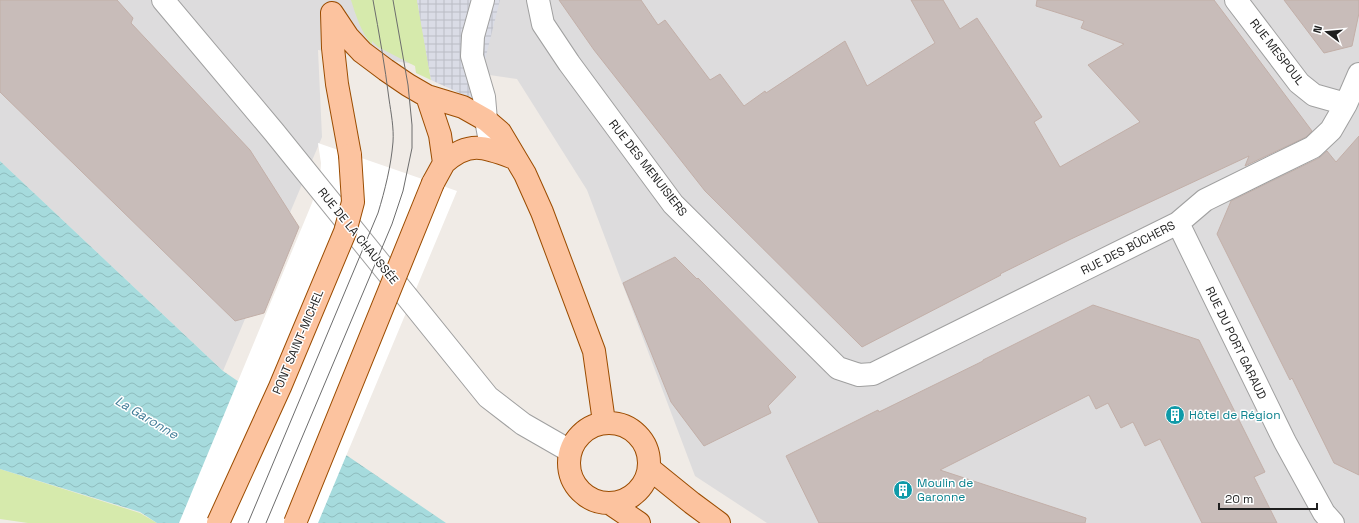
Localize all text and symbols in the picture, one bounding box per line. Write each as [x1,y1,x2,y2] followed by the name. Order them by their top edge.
[1307,12,1347,52] north arrow
[1246,16,1308,89] street label: RUE MESPOUL
[1310,24,1325,35] text: N
[605,116,691,220] street label: RUE DES MENUISIERS
[314,185,402,288] street label: RUE DE LA CHAUSSÉE
[1078,217,1178,279] street label: RUE DES BÛCHERS
[1202,284,1270,402] street label: RUE DU PORT GARAUD
[269,287,328,397] street label: PONT SAINT-MICHEL
[112,392,182,443] water label: La Garonne
[1164,404,1186,426] building icon: Hôtel de Région
[1189,407,1281,423] place label: Hôtel de Région
[917,475,973,505] place label: Moulin de Garonne
[892,479,914,501] building icon: Moulin de Garonne
[1219,485,1317,511] scale bar
[1225,491,1253,507] text: 20 m

